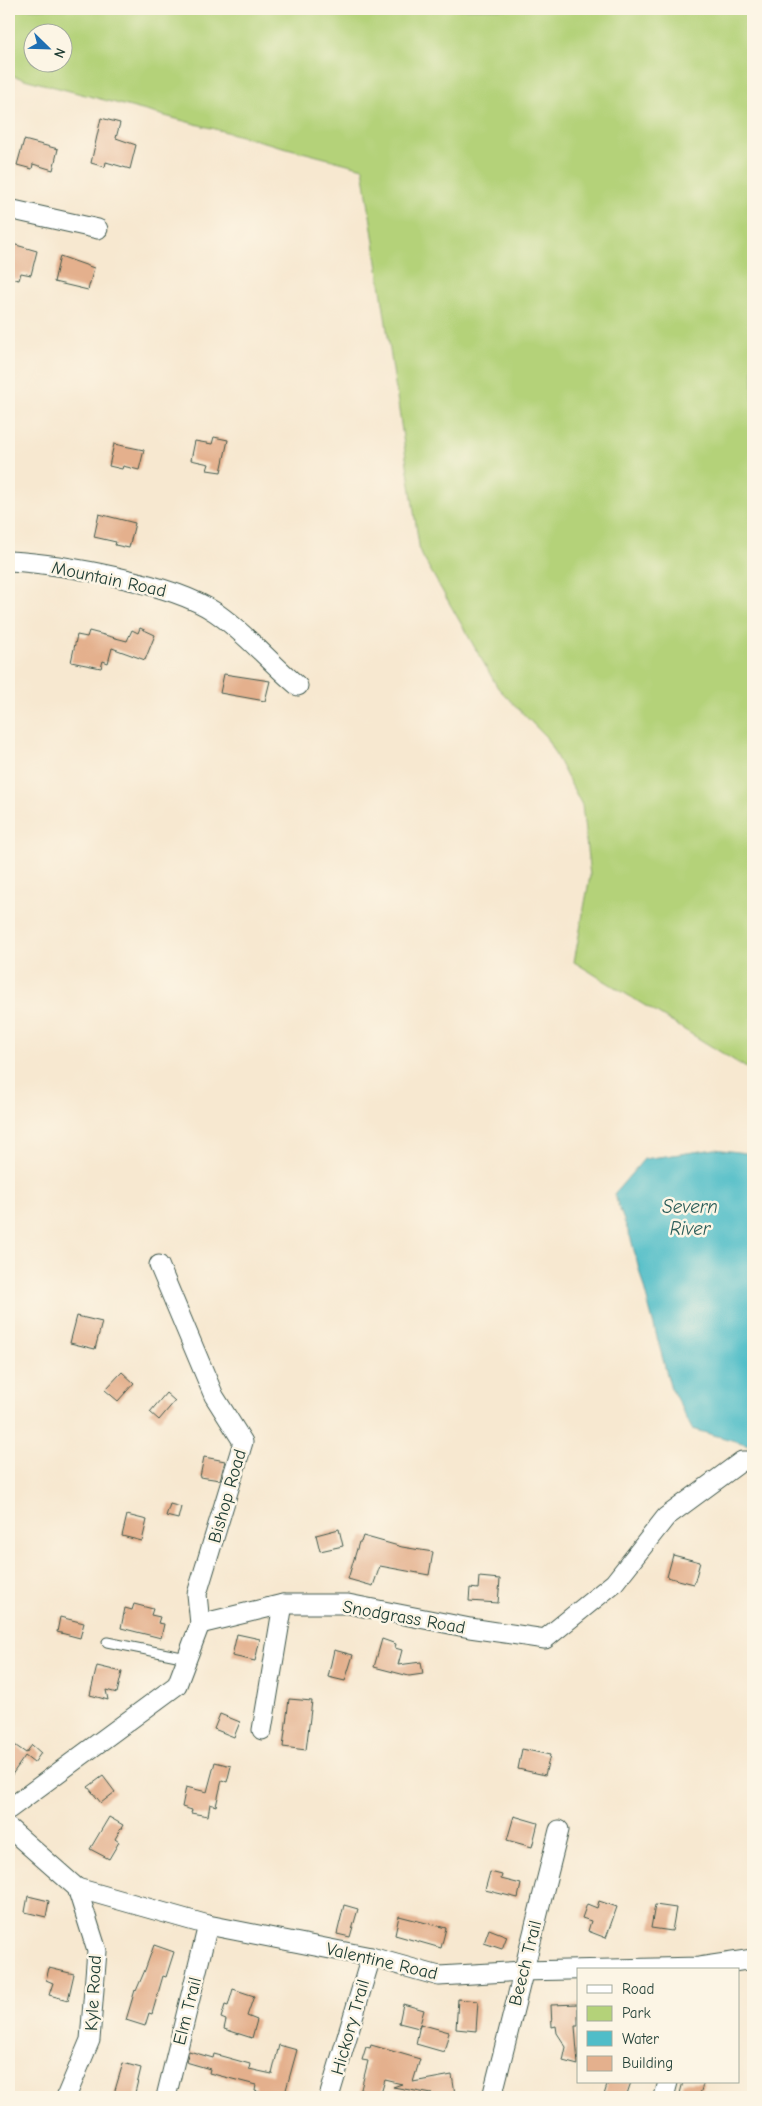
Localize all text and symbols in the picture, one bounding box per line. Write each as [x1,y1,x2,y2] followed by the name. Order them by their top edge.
[22,22,72,72] north arrow
[50,45,69,60] text: N
[50,557,168,602] street label: Mountain Road
[662,1196,718,1240] water label: Severn River
[204,1447,251,1545] street label: Bishop Road
[341,1596,467,1639] street label: Snodgrass Road
[505,1918,546,2008] street label: Beech Trail
[324,1938,440,1985] street label: Valentine Road
[81,1955,106,2032] street label: Kyle Road
[577,1968,740,2084] legend
[169,1975,206,2047] street label: Elm Trail
[327,1977,374,2077] street label: Hickory Trail
[622,1980,654,1998] text: Road
[622,2004,651,2022] text: Park
[622,2030,659,2048] text: Water
[622,2054,673,2072] text: Building

